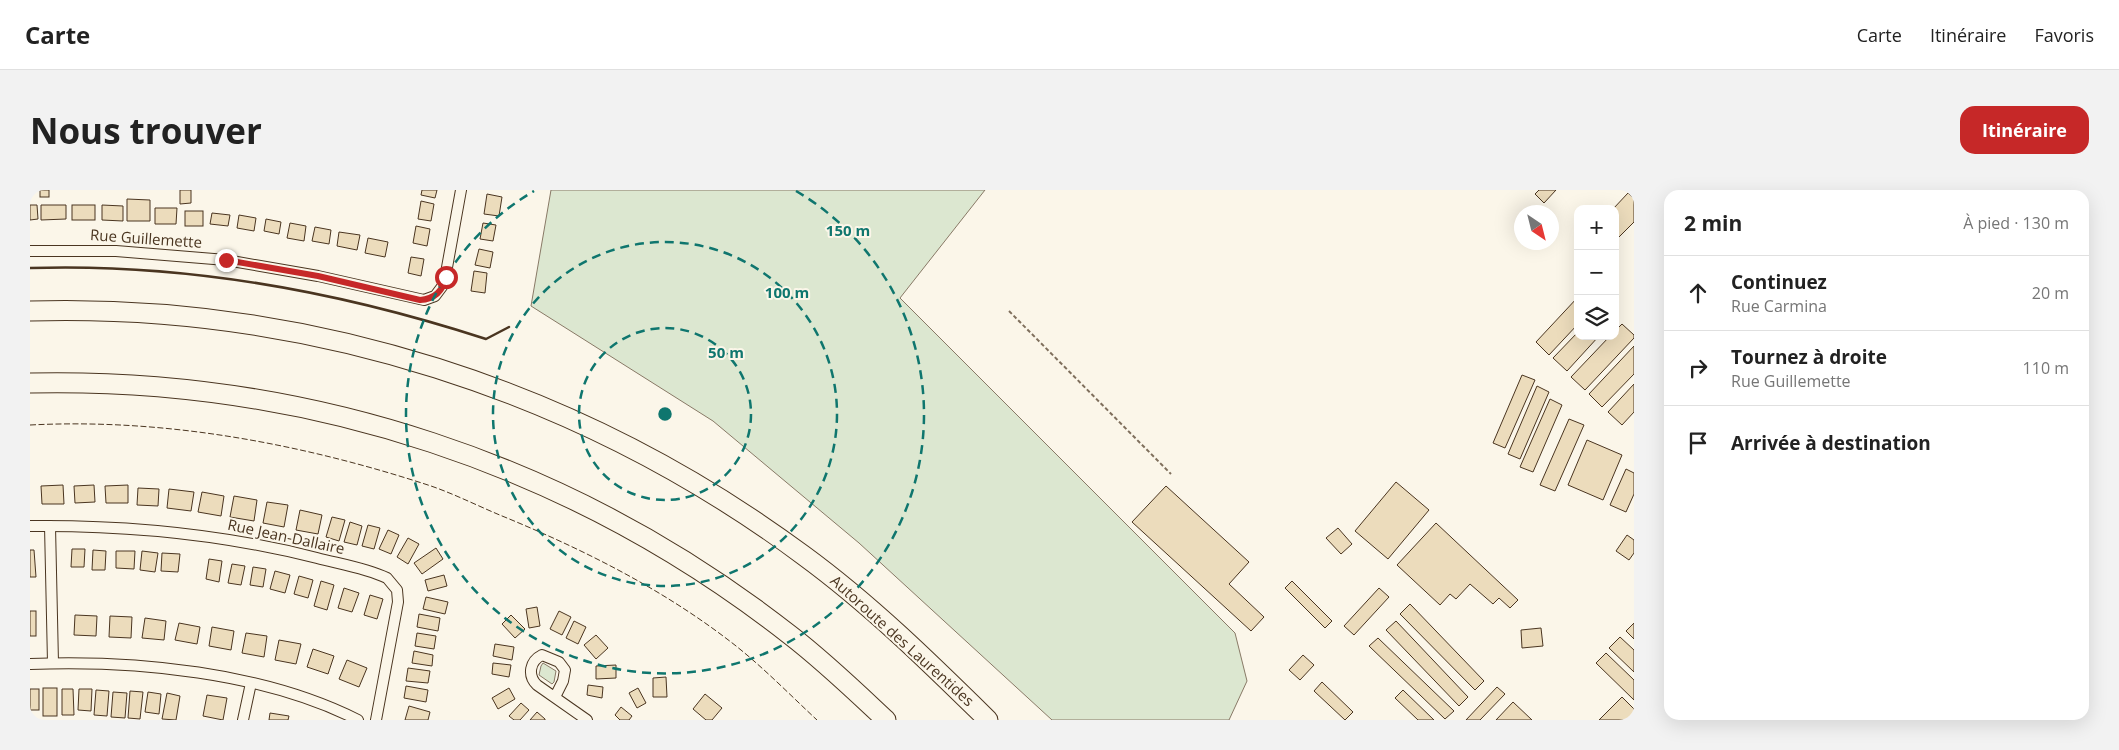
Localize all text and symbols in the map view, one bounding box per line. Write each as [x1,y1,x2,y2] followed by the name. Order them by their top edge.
[25,18,90,51] text: Carte
[1857,23,1902,47] text: Carte
[1930,23,2006,47] text: Itinéraire
[2034,23,2094,47] text: Favoris
[1960,106,2089,154] button: Itinéraire
[30,107,262,154] text: Nous trouver
[1514,205,1559,250] north arrow
[1574,205,1619,340] map controls
[1574,205,1619,250] button: +
[1684,209,1742,237] text: 2 min
[1963,212,2069,234] text: À pied · 130 m
[826,220,870,240] text: 150 m
[89,224,203,252] street label: Rue Guillemette
[215,249,238,272] route end
[1574,250,1619,295] button: −
[435,266,458,289] route start
[1731,269,1827,295] text: Continuez
[1684,279,1712,307] icon: ahead
[765,282,809,302] text: 100 m
[2032,282,2069,304] text: 20 m
[1574,295,1619,340] button: layers
[1731,295,1827,317] text: Rue Carmina
[708,342,744,362] text: 50 m
[1731,344,1887,370] text: Tournez à droite
[1684,354,1712,382] icon: right
[2023,357,2069,379] text: 110 m
[1731,370,1851,392] text: Rue Guillemette
[656,405,674,423] centre of rings
[1684,429,1712,457] icon: arrive
[1731,430,1931,456] text: Arrivée à destination
[226,514,347,558] street label: Rue Jean-Dallaire
[827,570,979,710] street label: Autoroute des Laurentides

